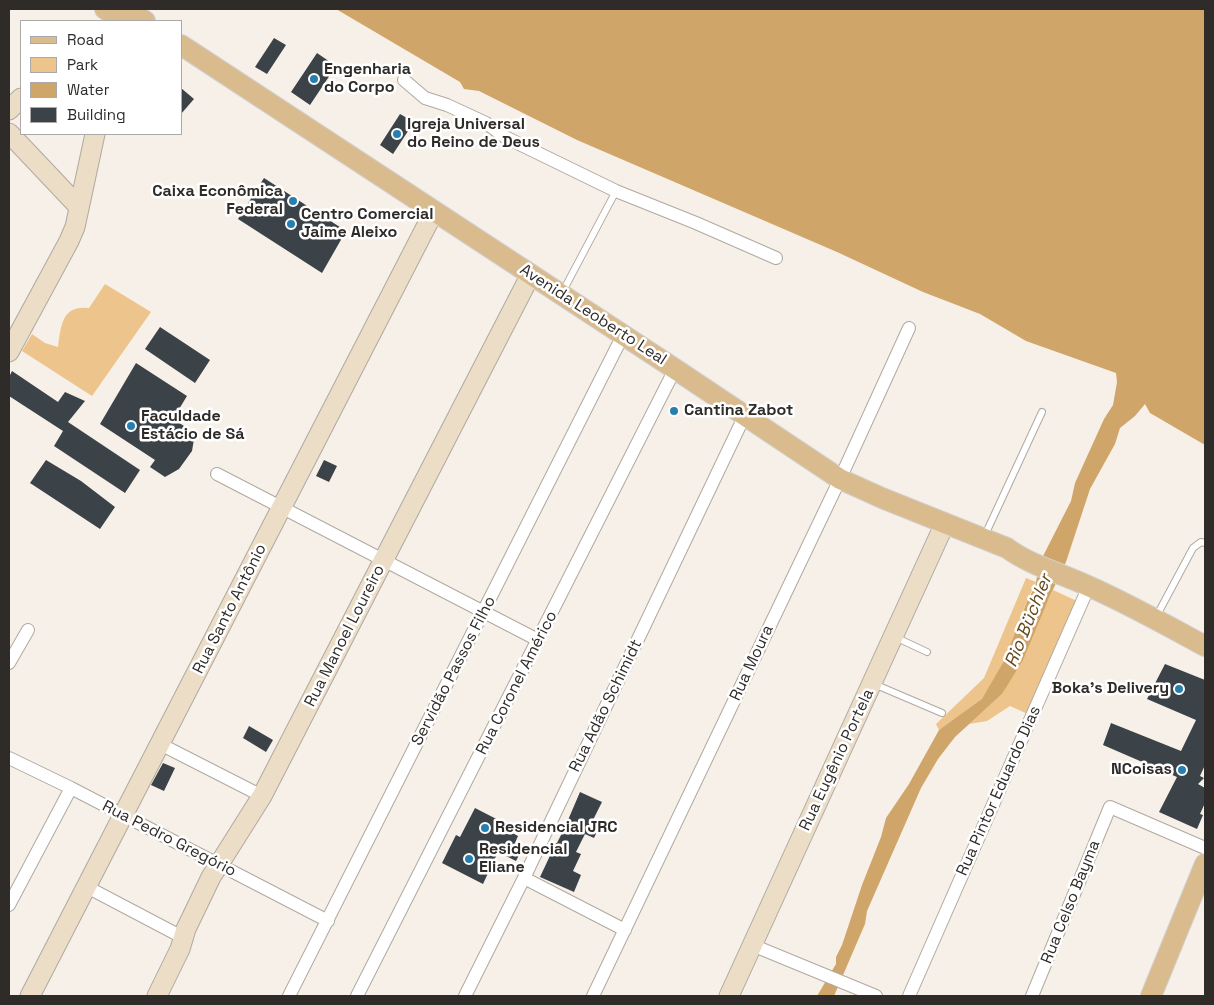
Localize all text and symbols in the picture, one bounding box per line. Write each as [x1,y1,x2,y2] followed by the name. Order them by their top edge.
[20,20,182,135] legend
[67,30,104,49] text: Road
[67,55,98,74] text: Park
[324,60,411,98] place label: Engenharia do Corpo
[308,73,320,85] marker: Engenharia do Corpo
[67,80,109,99] text: Water
[67,105,126,124] text: Building
[407,115,540,153] place label: Igreja Universal do Reino de Deus
[391,128,403,140] marker: Igreja Universal do Reino de Deus
[152,182,283,220] place label: Caixa Econômica Federal
[287,195,299,207] marker: Caixa Econômica Federal
[301,205,434,243] place label: Centro Comercial Jaime Aleixo
[285,218,297,230] marker: Centro Comercial Jaime Aleixo
[516,260,670,370] street label: Avenida Leoberto Leal
[684,401,793,421] place label: Cantina Zabot
[668,405,680,417] marker: Cantina Zabot
[141,407,244,445] place label: Faculdade Estácio de Sá
[125,420,137,432] marker: Faculdade Estácio de Sá
[189,541,271,677] street label: Rua Santo Antônio
[301,562,389,710] street label: Rua Manoel Loureiro
[1001,571,1057,671] water label: Rio Büchler
[408,593,500,749] street label: Servidão Passos Filho
[472,608,562,758] street label: Rua Coronel Américo
[726,622,778,704] street label: Rua Moura
[566,637,646,775] street label: Rua Adão Schimidt
[1051,679,1169,699] place label: Boka's Delivery
[1173,683,1185,695] marker: Boka's Delivery
[796,686,878,834] street label: Rua Eugênio Portela
[953,703,1045,879] street label: Rua Pintor Eduardo Dias
[1111,760,1172,780] place label: NCoisas
[1176,764,1188,776] marker: NCoisas
[99,797,239,881] street label: Rua Pedro Gregório
[495,818,618,838] place label: Residencial JRC
[479,822,491,834] marker: Residencial JRC
[1037,837,1105,967] street label: Rua Celso Bayma
[479,840,567,878] place label: Residencial Eliane
[463,853,475,865] marker: Residencial Eliane

